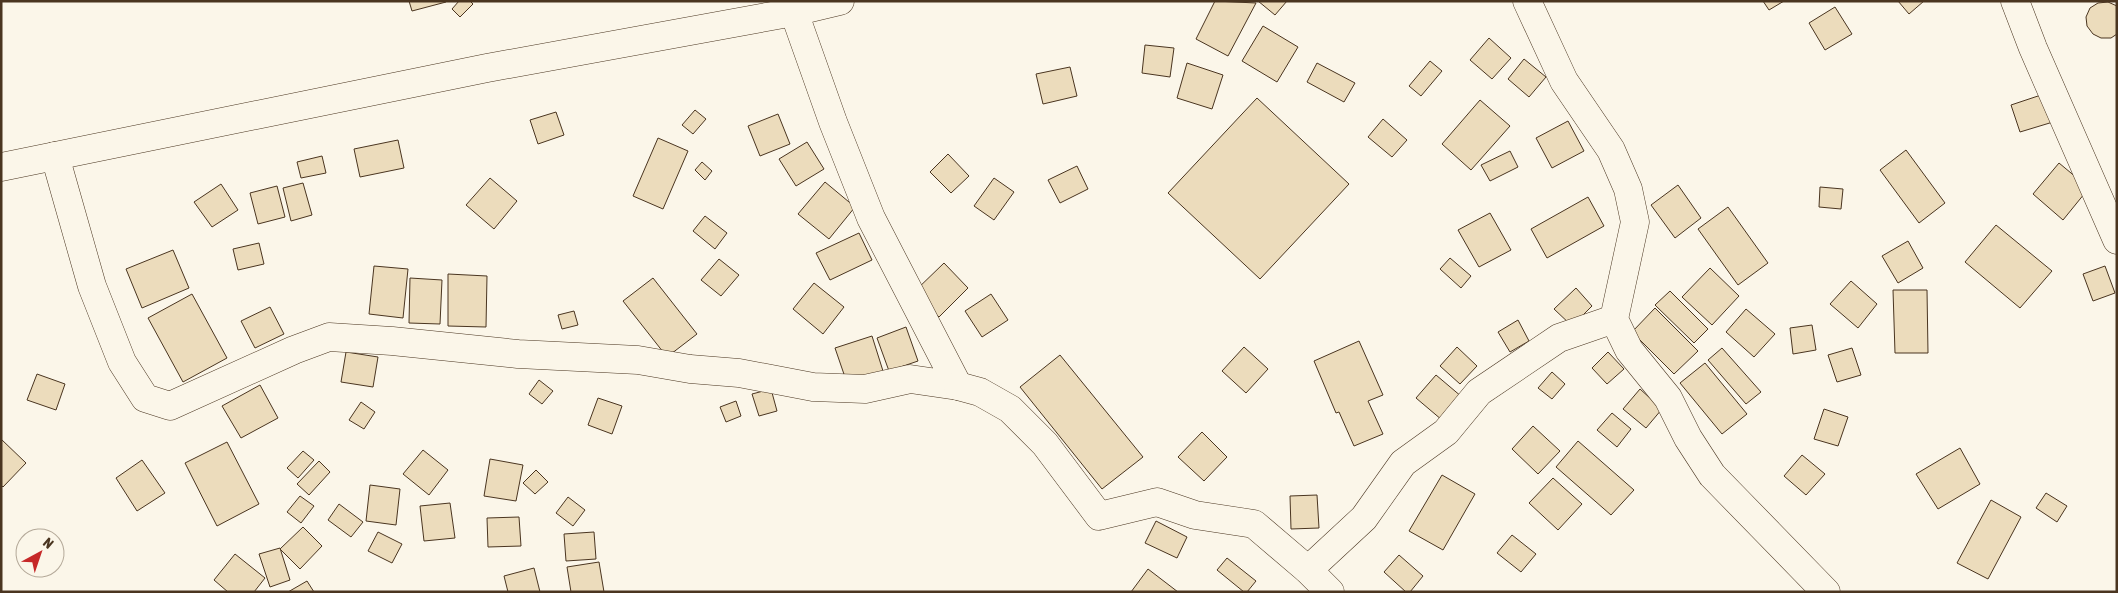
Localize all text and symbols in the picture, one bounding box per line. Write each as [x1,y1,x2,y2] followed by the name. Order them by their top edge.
[15,528,65,578] north arrow
[40,534,57,552] text: N

